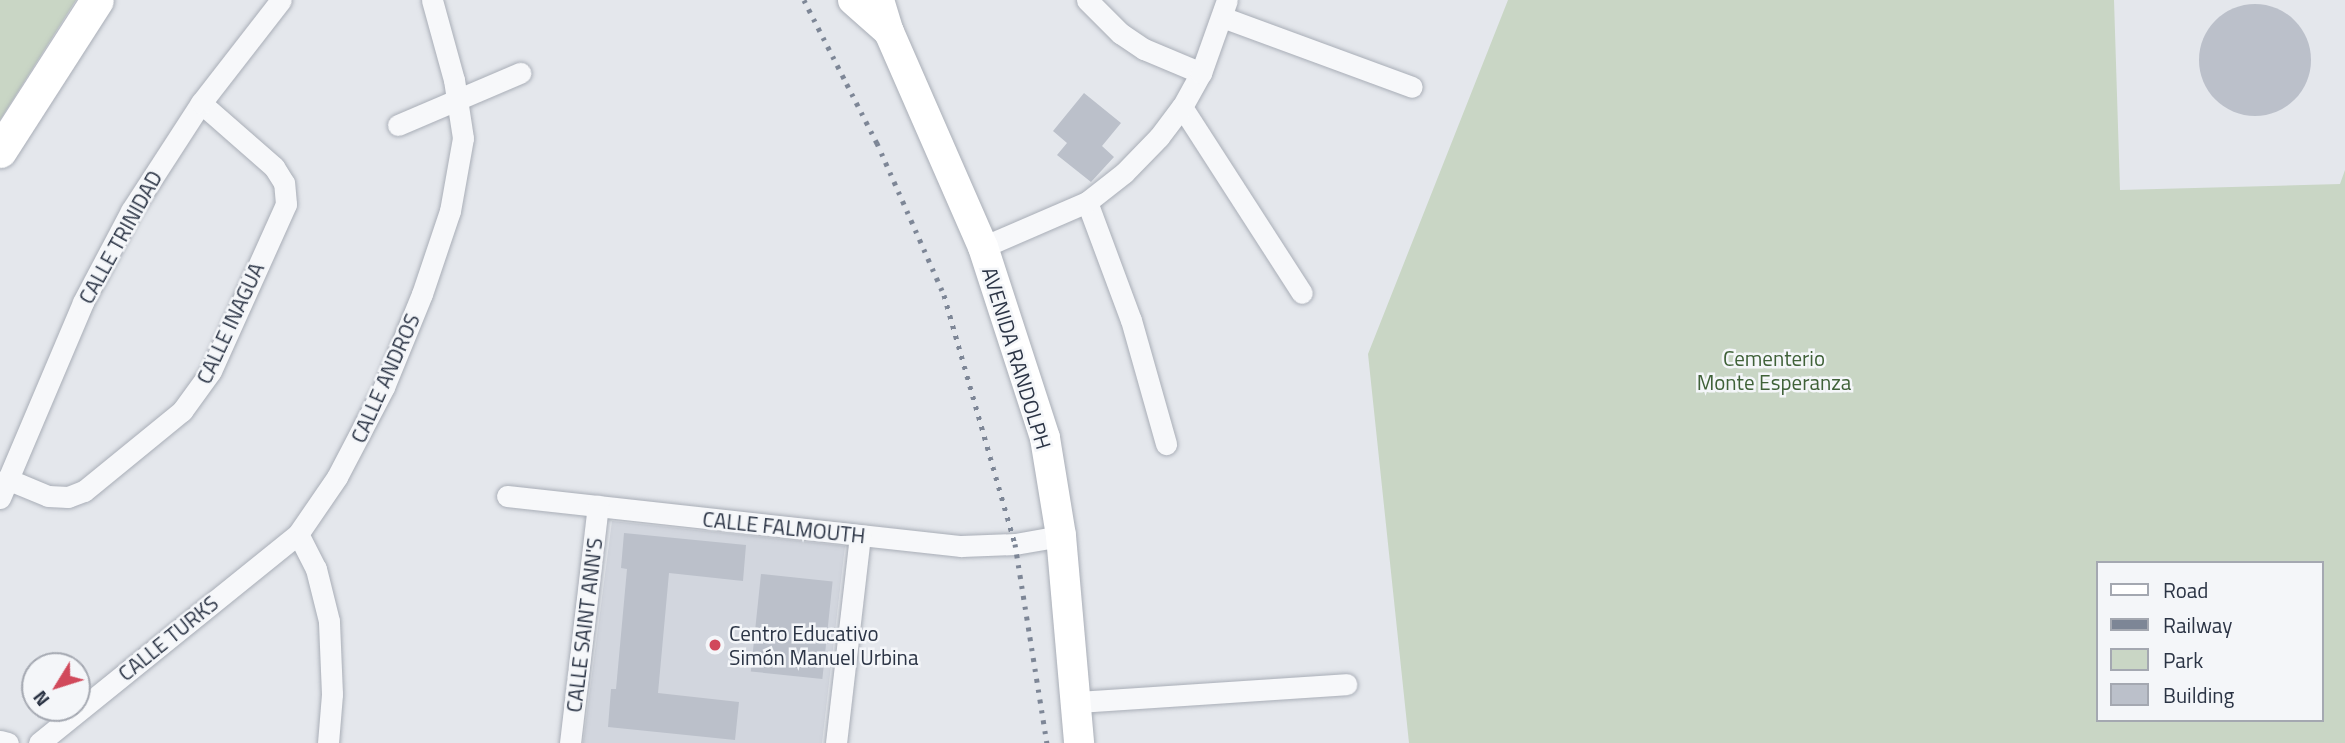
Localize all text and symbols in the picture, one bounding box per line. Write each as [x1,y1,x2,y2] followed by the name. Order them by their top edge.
[73,166,167,308] street label: CALLE TRINIDAD
[191,258,269,388] street label: CALLE INAGUA
[977,264,1057,452] street label: AVENIDA RANDOLPH
[345,310,425,446] street label: CALLE ANDROS
[1697,345,1851,395] park label: Cementerio Monte Esperanza
[701,506,867,548] street label: CALLE FALMOUTH
[561,536,607,714] street label: CALLE SAINT ANN'S
[2096,561,2324,722] legend
[2163,574,2208,606] text: Road
[113,590,223,686] street label: CALLE TURKS
[2163,609,2232,641] text: Railway
[729,620,918,670] place label: Centro Educativo Simón Manuel Urbina
[707,637,723,653] marker: Centro Educativo Simón Manuel Urbina
[2163,644,2203,676] text: Park
[21,652,91,722] north arrow
[2163,679,2234,711] text: Building
[25,685,56,713] text: N

